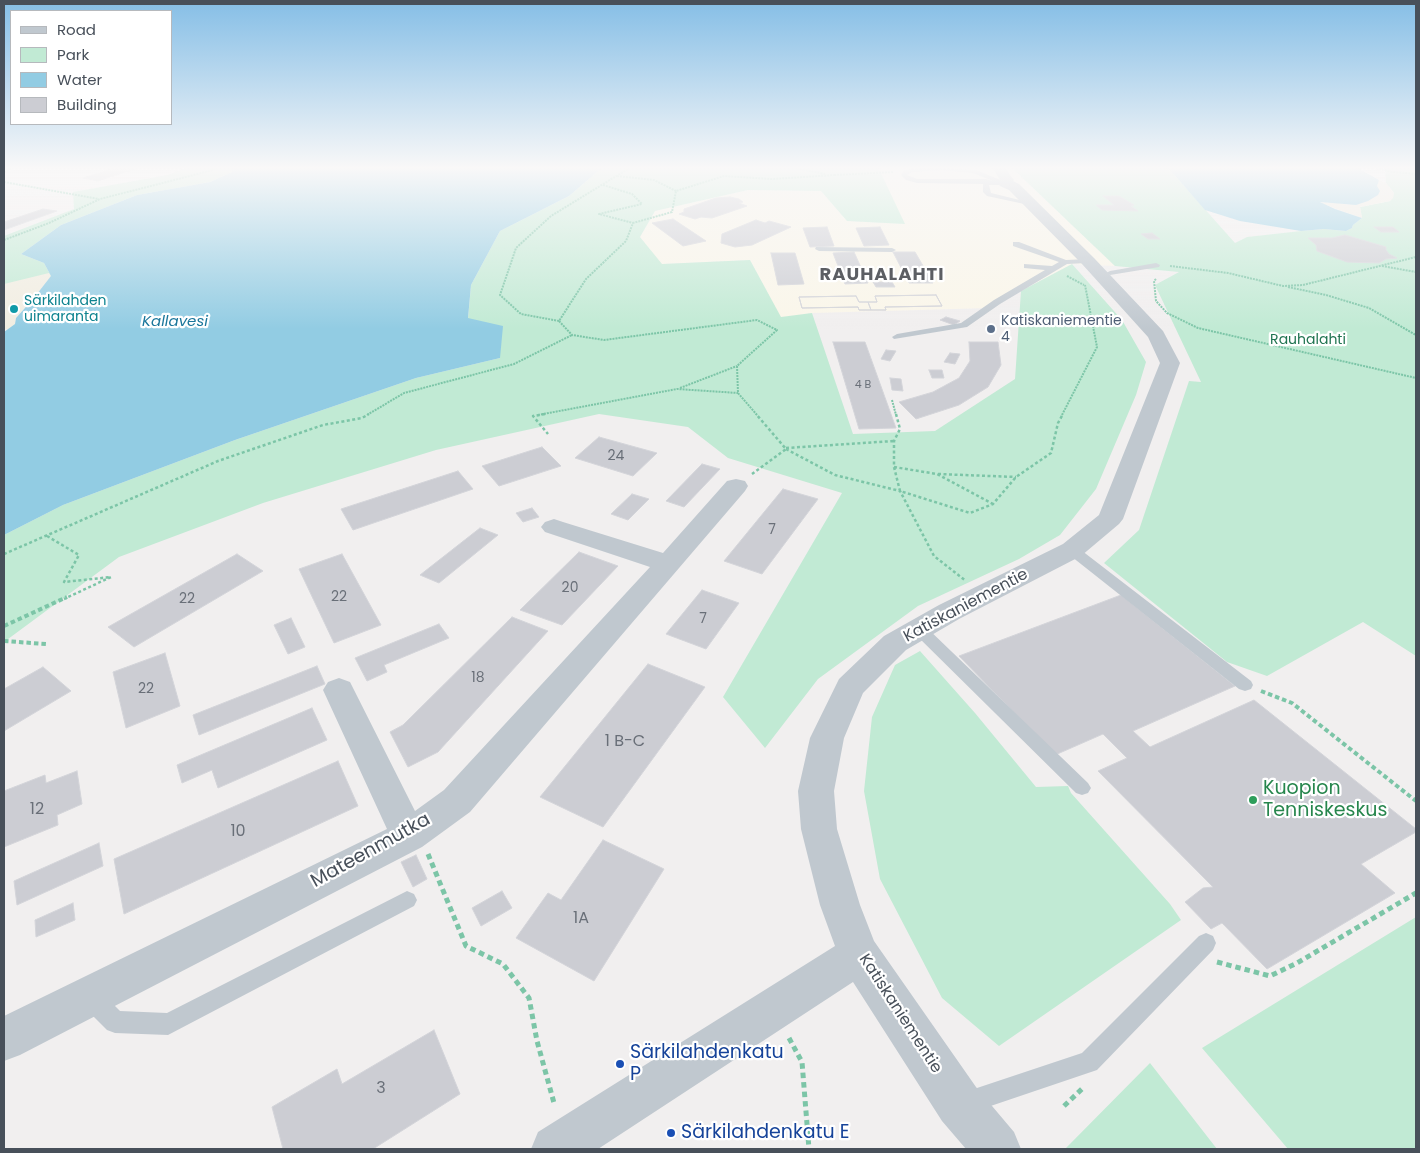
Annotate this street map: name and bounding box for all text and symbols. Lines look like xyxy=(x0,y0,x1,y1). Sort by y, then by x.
legend xyxy=(10,10,172,125)
text: Road xyxy=(57,19,96,40)
text: Park xyxy=(57,44,89,65)
text: Water xyxy=(57,69,102,90)
text: Building xyxy=(57,94,117,115)
district label: RAUHALAHTI xyxy=(818,264,946,286)
place label: Särkilahden uimaranta xyxy=(24,293,107,326)
marker: Särkilahden uimaranta xyxy=(8,303,20,315)
water label: Kallavesi xyxy=(142,313,208,331)
place label: Katiskaniementie 4 xyxy=(1001,313,1122,346)
marker: Katiskaniementie 4 xyxy=(985,323,997,335)
park label: Rauhalahti xyxy=(1270,332,1346,348)
house number: 4 B xyxy=(855,378,871,392)
house number: 24 xyxy=(608,448,624,464)
house number: 7 xyxy=(768,522,776,538)
street label: Katiskaniementie xyxy=(901,565,1031,647)
house number: 20 xyxy=(562,580,578,596)
house number: 22 xyxy=(331,589,347,605)
house number: 22 xyxy=(179,591,195,607)
house number: 7 xyxy=(699,611,707,627)
house number: 18 xyxy=(471,670,485,686)
house number: 22 xyxy=(138,681,154,697)
house number: 1 B-C xyxy=(605,732,645,752)
place label: Kuopion Tenniskeskus xyxy=(1263,778,1387,822)
marker: Kuopion Tenniskeskus xyxy=(1247,794,1259,806)
house number: 12 xyxy=(30,800,44,820)
street label: Mateenmutka xyxy=(307,809,435,893)
house number: 10 xyxy=(230,822,246,842)
house number: 1A xyxy=(573,909,589,929)
street label: Katiskaniementie xyxy=(854,951,946,1077)
place label: Särkilahdenkatu P xyxy=(630,1042,784,1086)
marker: Särkilahdenkatu P xyxy=(614,1058,626,1070)
house number: 3 xyxy=(376,1079,386,1099)
place label: Särkilahdenkatu E xyxy=(681,1122,850,1144)
marker: Särkilahdenkatu E xyxy=(665,1127,677,1139)

